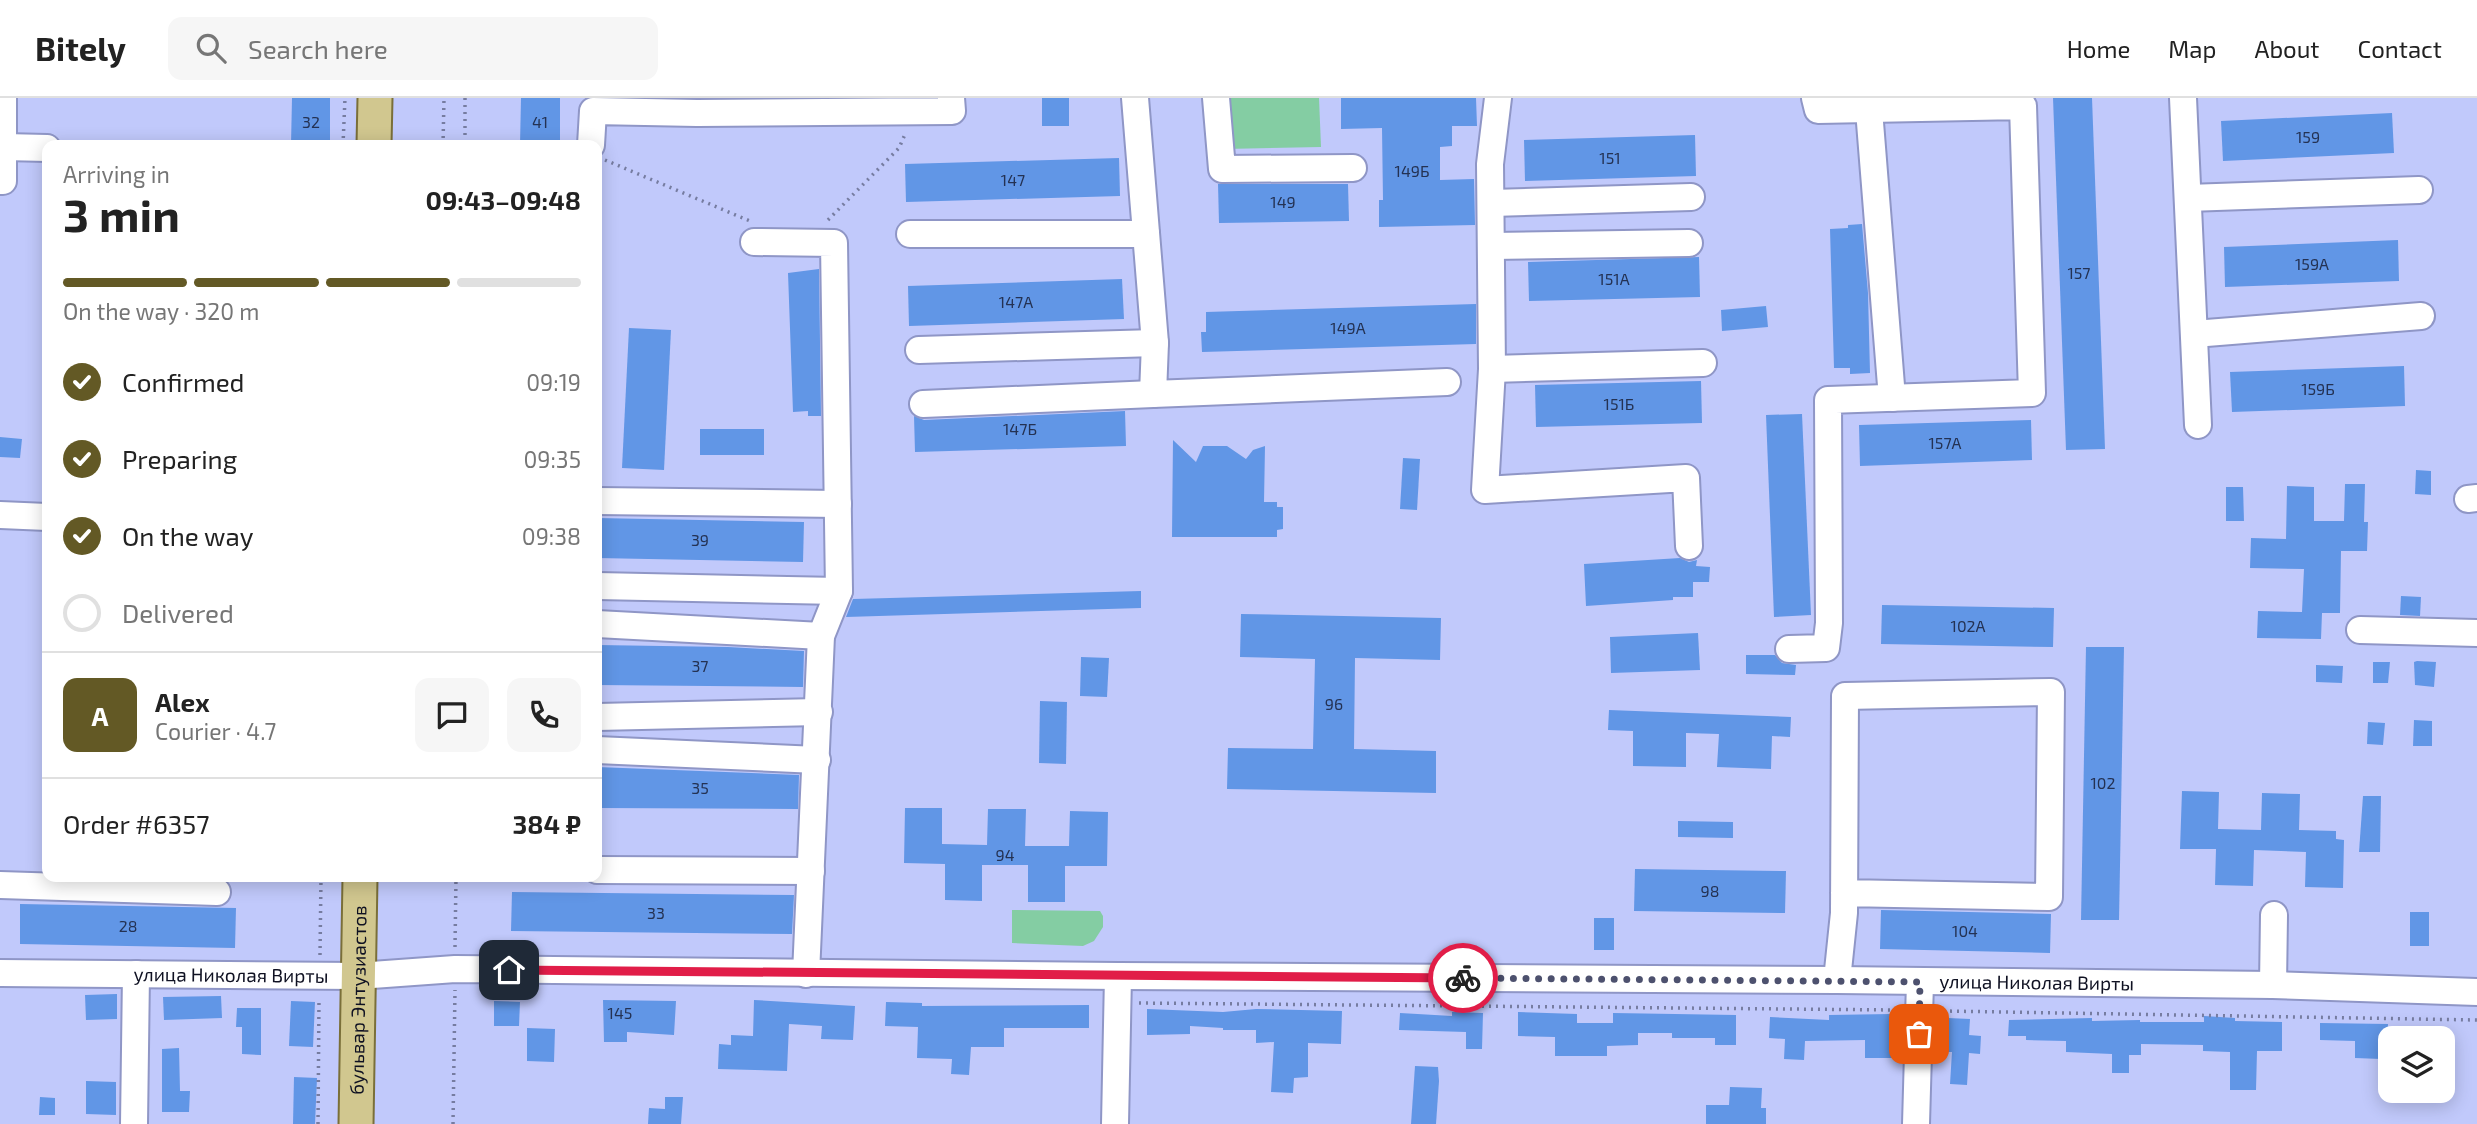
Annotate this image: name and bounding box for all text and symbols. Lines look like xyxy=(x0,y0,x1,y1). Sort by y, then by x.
search box xyxy=(168,17,658,80)
text: Bitely xyxy=(35,28,126,68)
icon: search xyxy=(192,29,230,67)
text: Search here xyxy=(248,33,388,64)
text: Home xyxy=(2067,34,2130,63)
text: Map xyxy=(2168,34,2216,63)
text: About xyxy=(2254,34,2320,63)
text: Contact xyxy=(2358,34,2442,63)
house number: 32 xyxy=(302,112,320,131)
house number: 41 xyxy=(532,112,548,131)
house number: 159 xyxy=(2296,127,2320,146)
house number: 151 xyxy=(1599,148,1621,167)
text: Arriving in xyxy=(63,160,170,188)
house number: 149Б xyxy=(1395,161,1429,180)
house number: 147 xyxy=(1001,170,1025,189)
text: 09:43–09:48 xyxy=(426,184,581,215)
text: 3 min xyxy=(63,186,180,241)
house number: 149 xyxy=(1270,192,1296,211)
house number: 159А xyxy=(2295,254,2329,273)
house number: 157 xyxy=(2067,263,2091,282)
house number: 151А xyxy=(1598,269,1630,288)
house number: 147А xyxy=(999,292,1033,311)
text: On the way · 320 m xyxy=(63,297,259,325)
house number: 149А xyxy=(1330,318,1366,337)
icon: check xyxy=(63,363,101,401)
text: Confirmed xyxy=(122,366,245,397)
text: 09:19 xyxy=(526,368,581,396)
house number: 159Б xyxy=(2301,379,2335,398)
house number: 151Б xyxy=(1604,394,1634,413)
house number: 147Б xyxy=(1003,419,1037,438)
house number: 157А xyxy=(1928,433,1962,452)
icon: check xyxy=(63,440,101,478)
text: Preparing xyxy=(122,443,237,474)
text: 09:35 xyxy=(523,445,581,473)
icon: check xyxy=(63,517,101,555)
text: On the way xyxy=(122,520,253,551)
text: 09:38 xyxy=(522,522,581,550)
house number: 39 xyxy=(691,530,709,549)
text: Delivered xyxy=(122,597,234,628)
house number: 102А xyxy=(1951,616,1986,635)
house number: 37 xyxy=(691,656,709,675)
button: chat xyxy=(415,678,489,752)
button: phone xyxy=(507,678,581,752)
text: Alex xyxy=(155,686,210,717)
house number: 96 xyxy=(1325,694,1343,713)
text: A xyxy=(92,700,108,731)
text: Courier · 4.7 xyxy=(155,717,276,745)
house number: 102 xyxy=(2090,773,2116,792)
house number: 35 xyxy=(691,778,709,797)
text: Order #6357 xyxy=(63,808,209,839)
text: 384 ₽ xyxy=(513,808,581,839)
house number: 94 xyxy=(996,845,1015,864)
house number: 98 xyxy=(1701,881,1719,900)
house number: 33 xyxy=(647,903,665,922)
street label: бульвар Энтузиастов xyxy=(344,905,371,1095)
house number: 28 xyxy=(119,916,137,935)
house number: 104 xyxy=(1952,921,1978,940)
pin xyxy=(479,940,539,1000)
courier xyxy=(1428,943,1498,1013)
icon: home xyxy=(490,951,528,989)
icon: bike xyxy=(1444,959,1482,997)
street label: улица Николая Вирты xyxy=(133,962,329,987)
street label: улица Николая Вирты xyxy=(1939,969,2134,994)
house number: 145 xyxy=(608,1003,632,1022)
pin xyxy=(1889,1004,1949,1064)
icon: bag xyxy=(1900,1015,1938,1053)
map controls xyxy=(2378,1026,2455,1103)
button: layers xyxy=(2378,1026,2455,1103)

